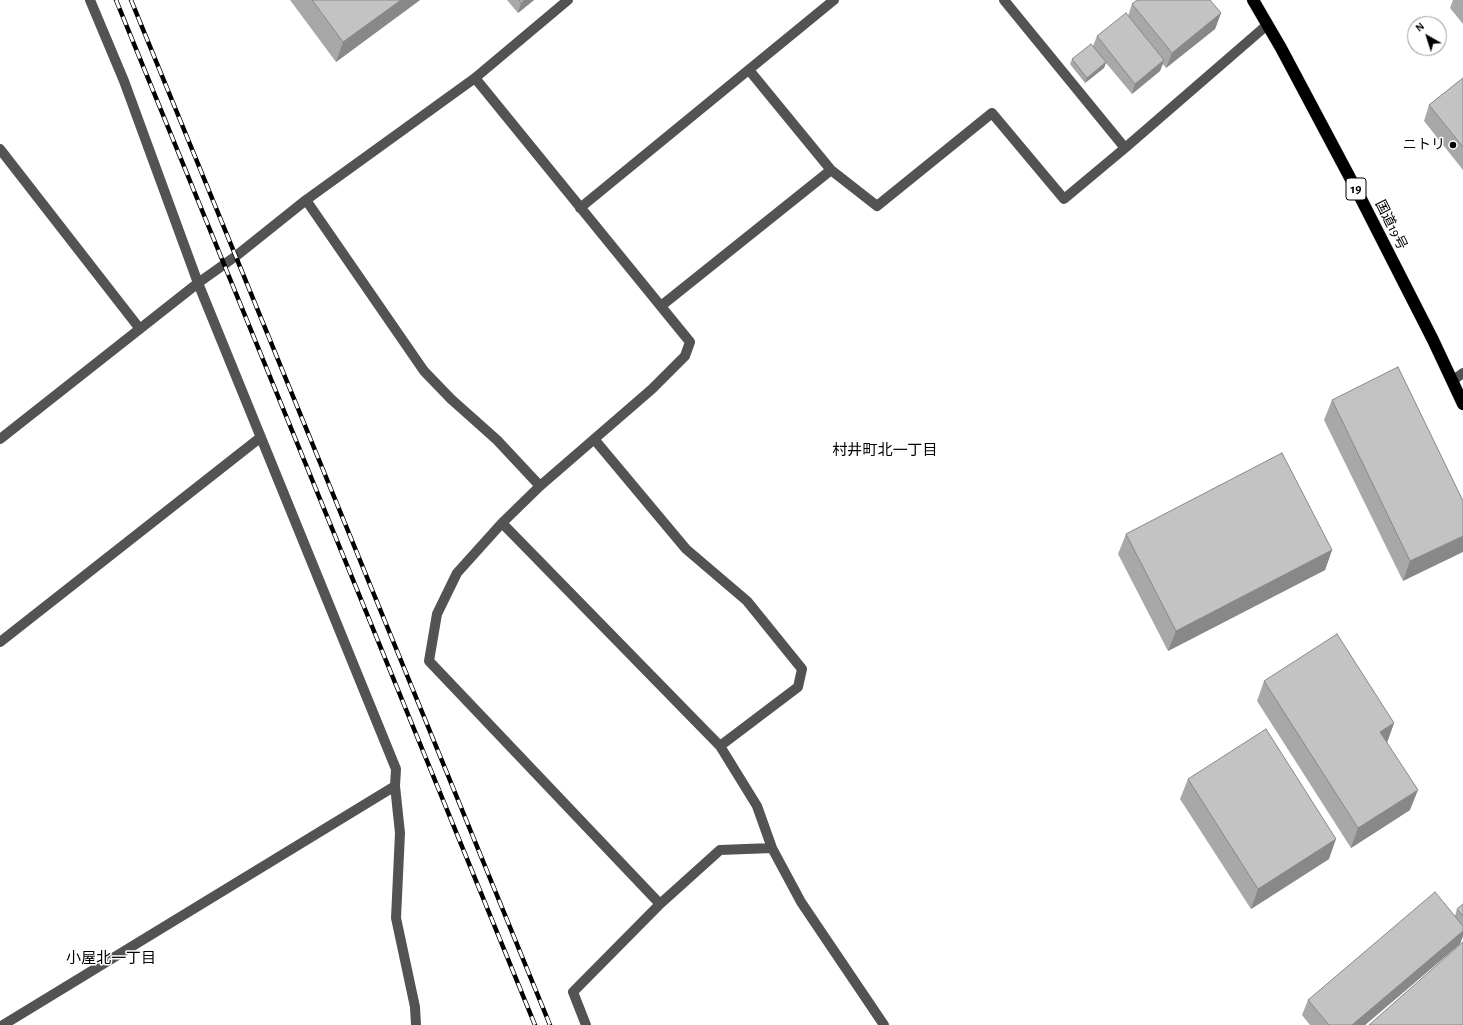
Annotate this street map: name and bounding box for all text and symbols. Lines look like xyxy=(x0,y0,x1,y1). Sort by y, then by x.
north arrow xyxy=(1407,16,1447,56)
text: N xyxy=(1413,20,1426,34)
place label: ニトリ xyxy=(1403,137,1445,153)
marker: ニトリ xyxy=(1448,140,1458,150)
road number: 19 xyxy=(1346,178,1366,200)
street label: 国道19号 xyxy=(1371,197,1411,253)
district label: 村井町北一丁目 xyxy=(833,441,937,459)
district label: 小屋北一丁目 xyxy=(66,949,156,967)

